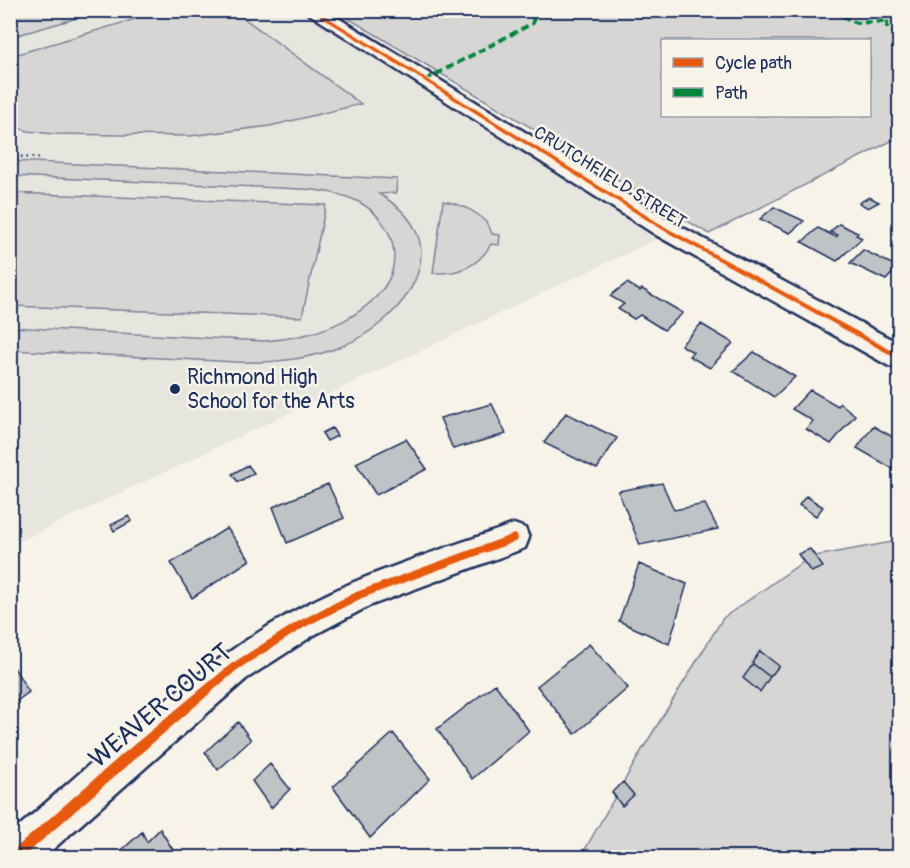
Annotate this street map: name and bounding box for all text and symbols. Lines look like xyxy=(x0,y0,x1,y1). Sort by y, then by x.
legend xyxy=(661,39,871,117)
text: Cycle path xyxy=(715,52,792,75)
text: Path xyxy=(715,82,748,105)
street label: CRUTCHFIELD STREET xyxy=(529,121,691,234)
place label: Richmond High School for the Arts xyxy=(187,364,355,415)
marker: Richmond High School for the Arts xyxy=(168,382,182,396)
street label: WEAVER COURT xyxy=(82,637,239,775)

